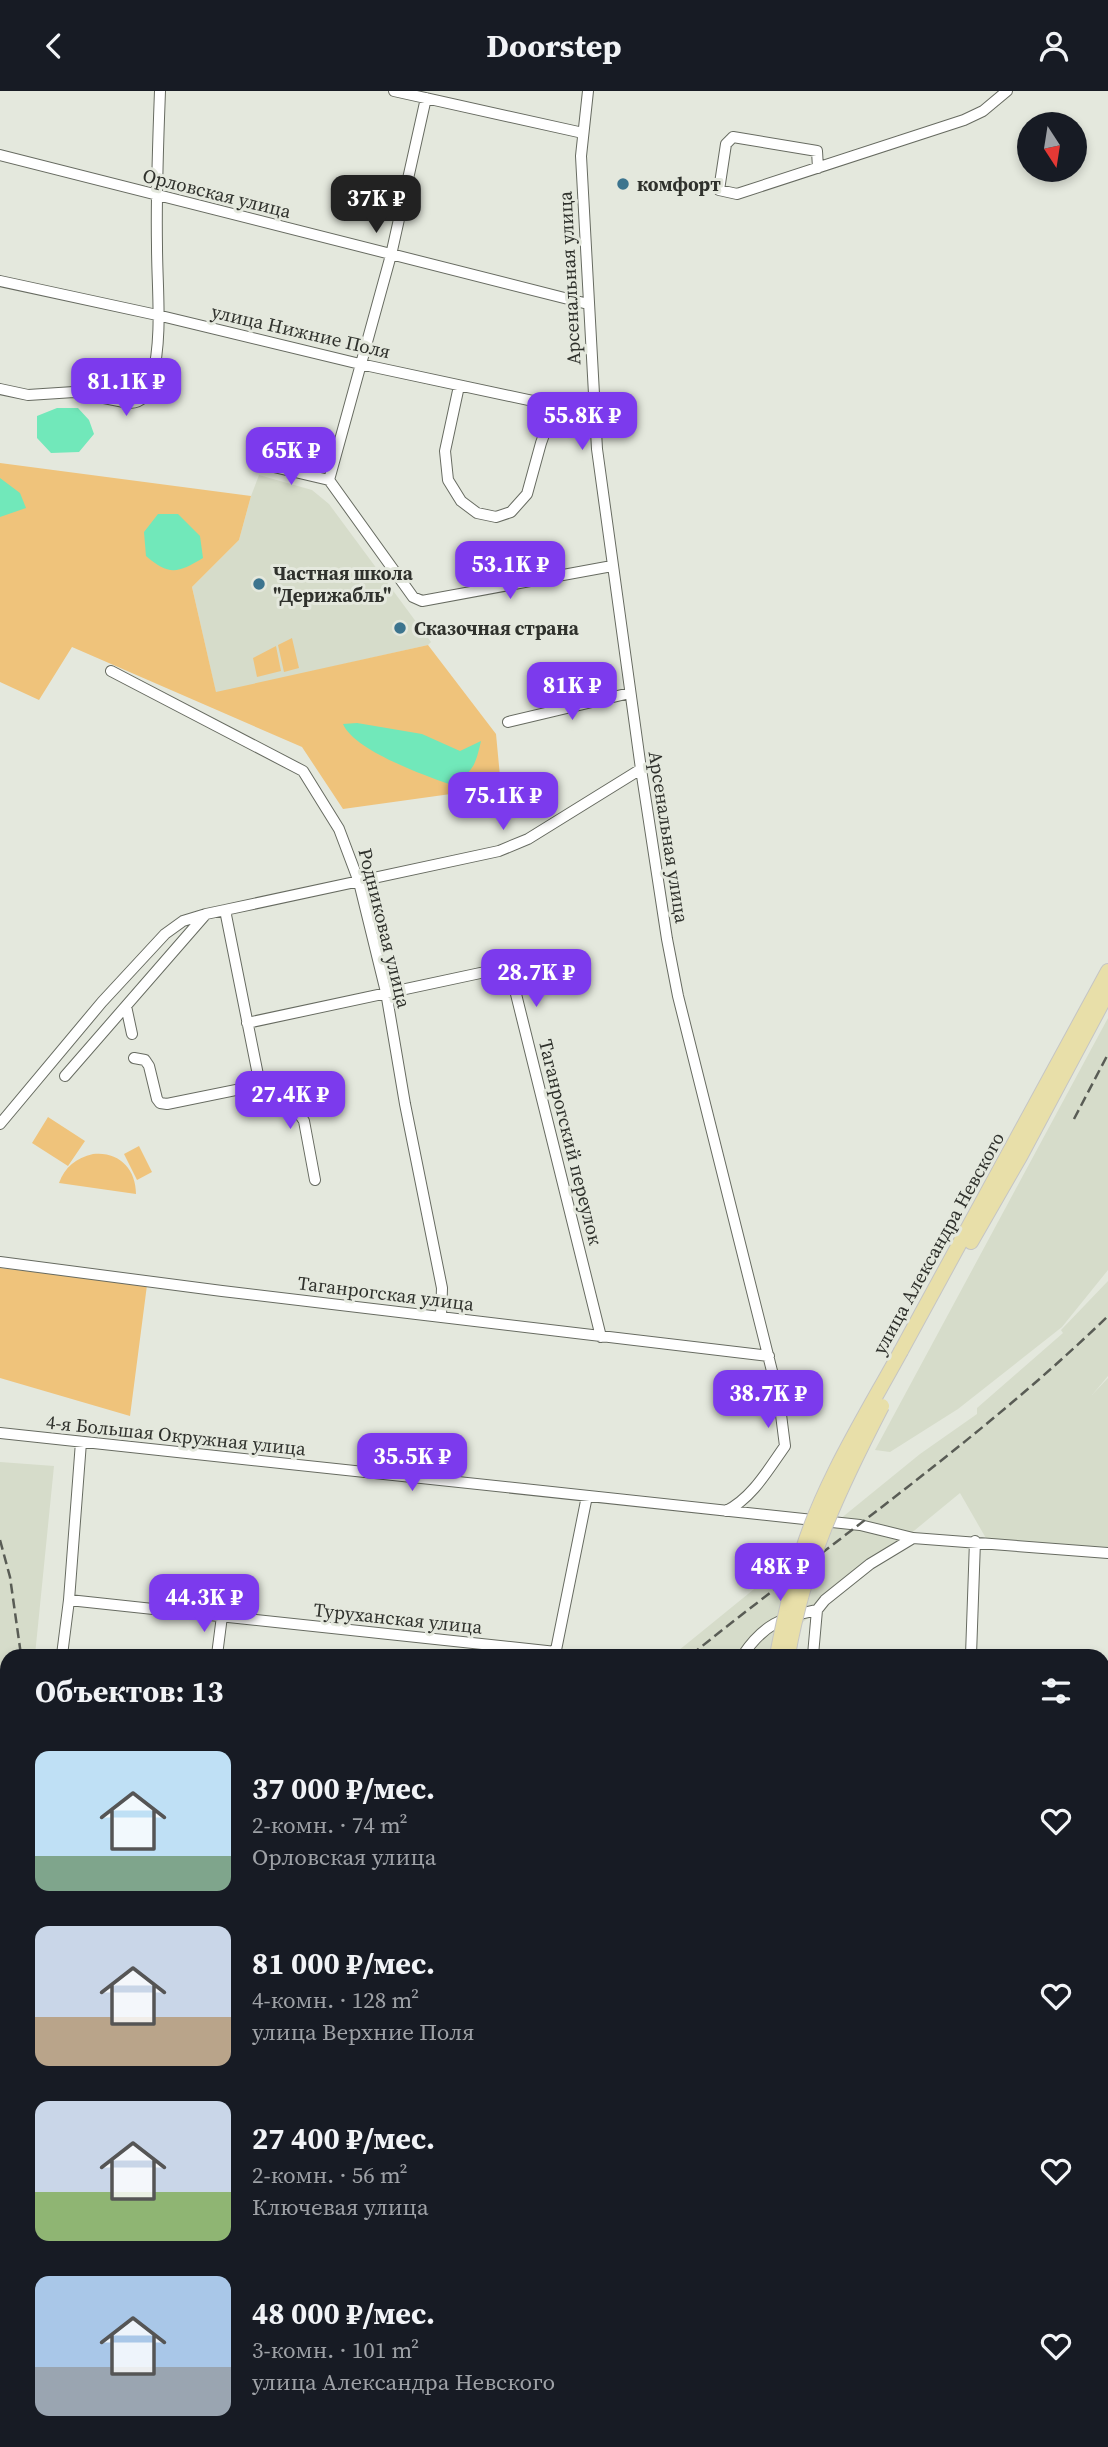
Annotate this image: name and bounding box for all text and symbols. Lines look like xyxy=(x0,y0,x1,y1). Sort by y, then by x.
text: Doorstep xyxy=(486,24,622,68)
icon: back xyxy=(35,27,73,65)
icon: person xyxy=(1035,27,1073,65)
north arrow xyxy=(1017,112,1087,182)
map controls xyxy=(1017,112,1087,182)
street label: Орловская улица xyxy=(140,162,294,224)
place label: комфорт xyxy=(637,171,721,197)
pin: 37K ₽ xyxy=(327,176,425,235)
marker: комфорт xyxy=(615,176,631,192)
text: 37K ₽ xyxy=(347,182,405,214)
street label: Арсенальная улица xyxy=(551,190,587,366)
street label: улица Нижние Поля xyxy=(209,298,393,364)
pin: 81.1K ₽ xyxy=(61,359,191,418)
text: 81.1K ₽ xyxy=(87,365,165,397)
pin: 55.8K ₽ xyxy=(517,393,647,452)
text: 55.8K ₽ xyxy=(543,399,621,431)
pin: 65K ₽ xyxy=(242,427,340,487)
text: 65K ₽ xyxy=(262,434,320,466)
pin: 53.1K ₽ xyxy=(445,541,575,601)
text: 53.1K ₽ xyxy=(471,548,549,580)
place label: Частная школа "Дерижабль" xyxy=(273,560,414,608)
marker: Частная школа "Дерижабль" xyxy=(251,576,267,592)
place label: Сказочная страна xyxy=(414,615,580,641)
marker: Сказочная страна xyxy=(392,620,408,636)
pin: 81K ₽ xyxy=(523,663,621,722)
text: 81K ₽ xyxy=(543,669,601,701)
street label: Арсенальная улица xyxy=(643,749,696,925)
pin: 75.1K ₽ xyxy=(438,773,568,832)
text: 75.1K ₽ xyxy=(464,779,542,811)
street label: Родниковая улица xyxy=(353,845,418,1011)
pin: 28.7K ₽ xyxy=(471,949,601,1009)
text: 28.7K ₽ xyxy=(497,956,575,988)
street label: Таганрогский переулок xyxy=(533,1036,609,1248)
pin: 27.4K ₽ xyxy=(225,1072,355,1131)
text: 27.4K ₽ xyxy=(251,1078,329,1110)
street label: улица Александра Невского xyxy=(866,1127,1010,1359)
street label: Таганрогская улица xyxy=(296,1269,476,1317)
pin: 38.7K ₽ xyxy=(703,1371,833,1430)
text: 38.7K ₽ xyxy=(729,1377,807,1409)
street label: 4-я Большая Окружная улица xyxy=(45,1408,308,1462)
pin: 35.5K ₽ xyxy=(347,1433,477,1493)
text: 35.5K ₽ xyxy=(373,1440,451,1472)
pin: 48K ₽ xyxy=(731,1543,829,1603)
text: 48K ₽ xyxy=(751,1550,809,1582)
pin: 44.3K ₽ xyxy=(139,1575,269,1634)
text: 44.3K ₽ xyxy=(165,1581,243,1613)
street label: Туруханская улица xyxy=(312,1596,484,1640)
text: Объектов: 13 xyxy=(35,1671,223,1712)
icon: filters xyxy=(1037,1672,1075,1710)
text: 37 000 ₽/мес. xyxy=(252,1768,435,1809)
icon: home xyxy=(91,1779,175,1863)
icon: heart xyxy=(1037,1802,1075,1840)
text: 2-комн. · 74 m² xyxy=(252,1809,408,1841)
text: Орловская улица xyxy=(252,1841,436,1873)
text: 81 000 ₽/мес. xyxy=(252,1943,435,1984)
icon: home xyxy=(91,1954,175,2038)
icon: heart xyxy=(1037,1977,1075,2015)
text: 4-комн. · 128 m² xyxy=(252,1984,419,2016)
text: улица Верхние Поля xyxy=(252,2016,474,2048)
text: 27 400 ₽/мес. xyxy=(252,2118,435,2159)
icon: home xyxy=(91,2129,175,2213)
icon: heart xyxy=(1037,2152,1075,2190)
text: 2-комн. · 56 m² xyxy=(252,2159,408,2191)
text: Ключевая улица xyxy=(252,2191,429,2223)
text: 48 000 ₽/мес. xyxy=(252,2293,435,2334)
icon: home xyxy=(91,2304,175,2388)
icon: heart xyxy=(1037,2327,1075,2365)
text: 3-комн. · 101 m² xyxy=(252,2334,419,2366)
text: улица Александра Невского xyxy=(252,2366,555,2398)

